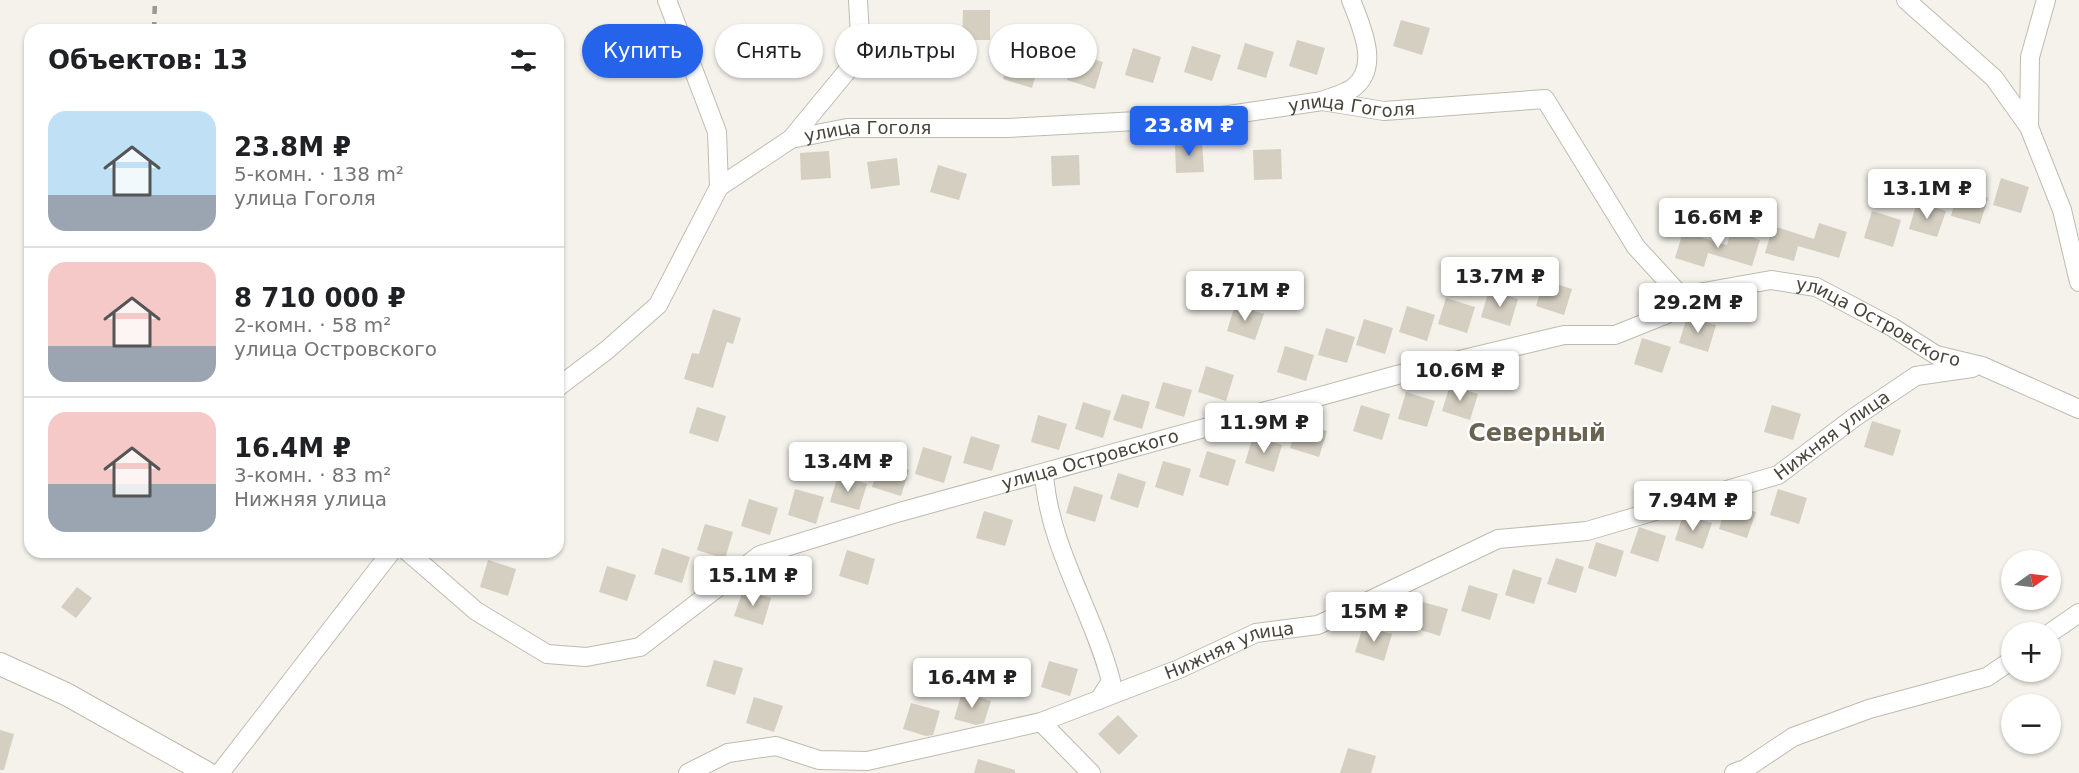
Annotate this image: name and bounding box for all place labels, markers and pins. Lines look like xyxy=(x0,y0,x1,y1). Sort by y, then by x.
pin: 23.8M ₽ xyxy=(1134,106,1244,157)
pin: 13.1M ₽ xyxy=(1872,169,1982,220)
pin: 16.6M ₽ xyxy=(1663,198,1773,249)
pin: 13.7M ₽ xyxy=(1445,257,1555,308)
pin: 8.71M ₽ xyxy=(1190,271,1300,322)
pin: 29.2M ₽ xyxy=(1643,283,1753,334)
pin: 10.6M ₽ xyxy=(1405,351,1515,402)
pin: 11.9M ₽ xyxy=(1209,403,1319,454)
pin: 13.4M ₽ xyxy=(793,442,903,493)
pin: 7.94M ₽ xyxy=(1638,481,1748,532)
pin: 15.1M ₽ xyxy=(698,556,808,607)
pin: 15M ₽ xyxy=(1332,592,1416,643)
pin: 16.4M ₽ xyxy=(917,658,1027,709)

